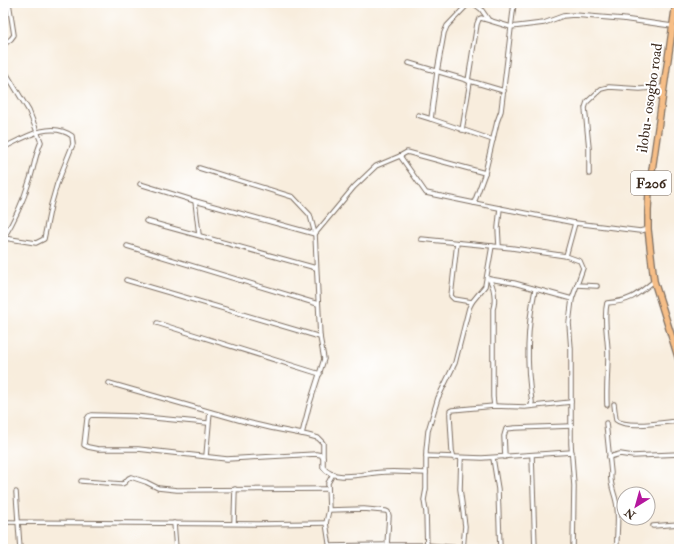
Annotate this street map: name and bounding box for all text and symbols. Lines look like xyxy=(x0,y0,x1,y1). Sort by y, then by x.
street label: ilobu- osogbo road xyxy=(633,41,667,154)
road number: F206 xyxy=(631,171,671,195)
north arrow xyxy=(616,486,656,526)
text: N xyxy=(622,505,639,522)

